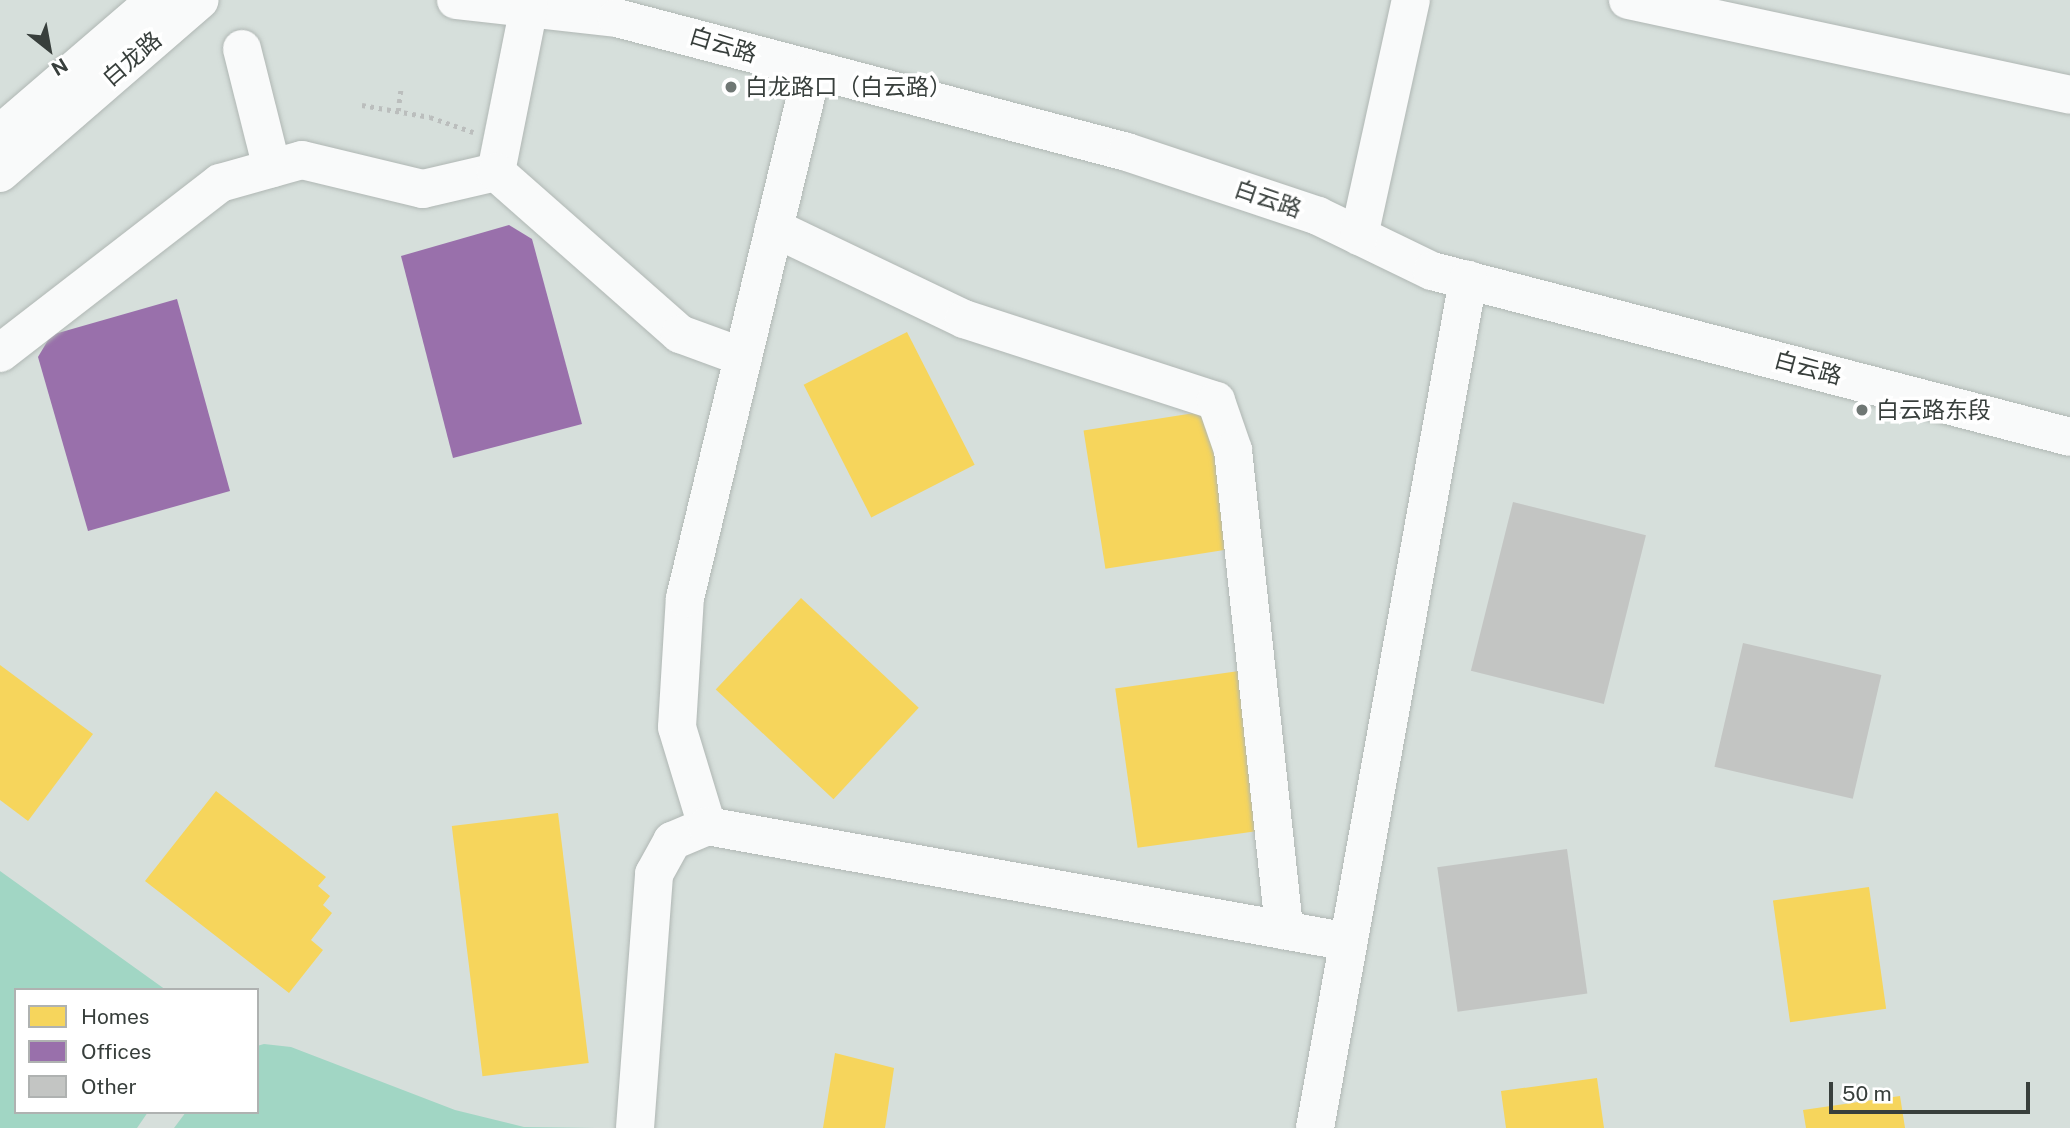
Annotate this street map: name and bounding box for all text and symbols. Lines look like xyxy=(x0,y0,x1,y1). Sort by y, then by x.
north arrow xyxy=(14,14,84,84)
street label: 白云路 xyxy=(686,22,760,68)
street label: 白龙路 xyxy=(97,26,167,92)
text: N xyxy=(48,54,72,80)
place label: 白龙路口（白云路） xyxy=(745,73,952,101)
marker: 白龙路口（白云路） xyxy=(723,79,739,95)
street label: 白云路 xyxy=(1231,175,1305,223)
street label: 白云路 xyxy=(1771,346,1845,390)
place label: 白云路东段 xyxy=(1876,396,1991,424)
marker: 白云路东段 xyxy=(1854,402,1870,418)
legend xyxy=(14,988,259,1114)
text: Homes xyxy=(81,1004,149,1029)
text: Offices xyxy=(81,1039,151,1064)
scale bar xyxy=(1832,1068,2033,1112)
text: Other xyxy=(81,1074,137,1099)
text: 50 m xyxy=(1842,1081,1892,1106)

